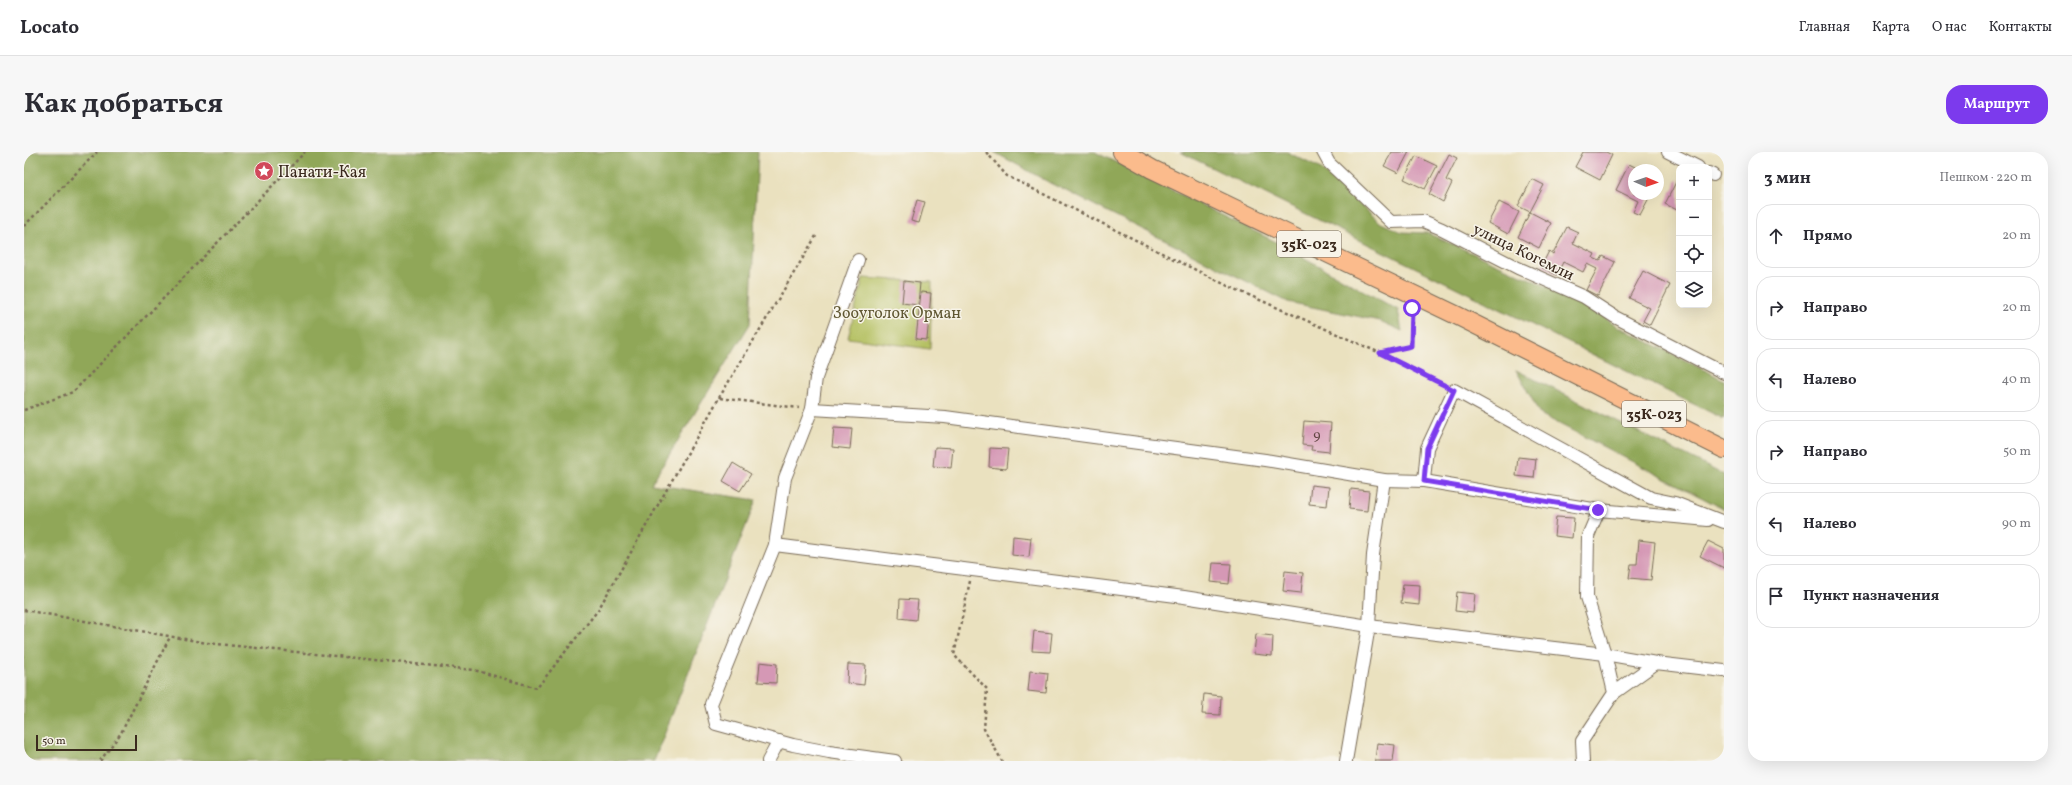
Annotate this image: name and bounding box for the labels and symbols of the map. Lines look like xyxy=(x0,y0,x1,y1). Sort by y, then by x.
place icon: Панати-Кая xyxy=(253,160,275,182)
place label: Панати-Кая xyxy=(278,162,366,184)
north arrow xyxy=(1628,164,1664,200)
street label: улица Когемли xyxy=(1469,219,1578,287)
road number: 35К-023 xyxy=(1277,231,1341,257)
route start xyxy=(1403,299,1421,317)
park label: Зооуголок Орман xyxy=(833,303,961,325)
road number: 35К-023 xyxy=(1622,401,1686,427)
house number: 9 xyxy=(1313,426,1321,445)
route end xyxy=(1589,501,1607,519)
scale bar xyxy=(36,733,137,752)

